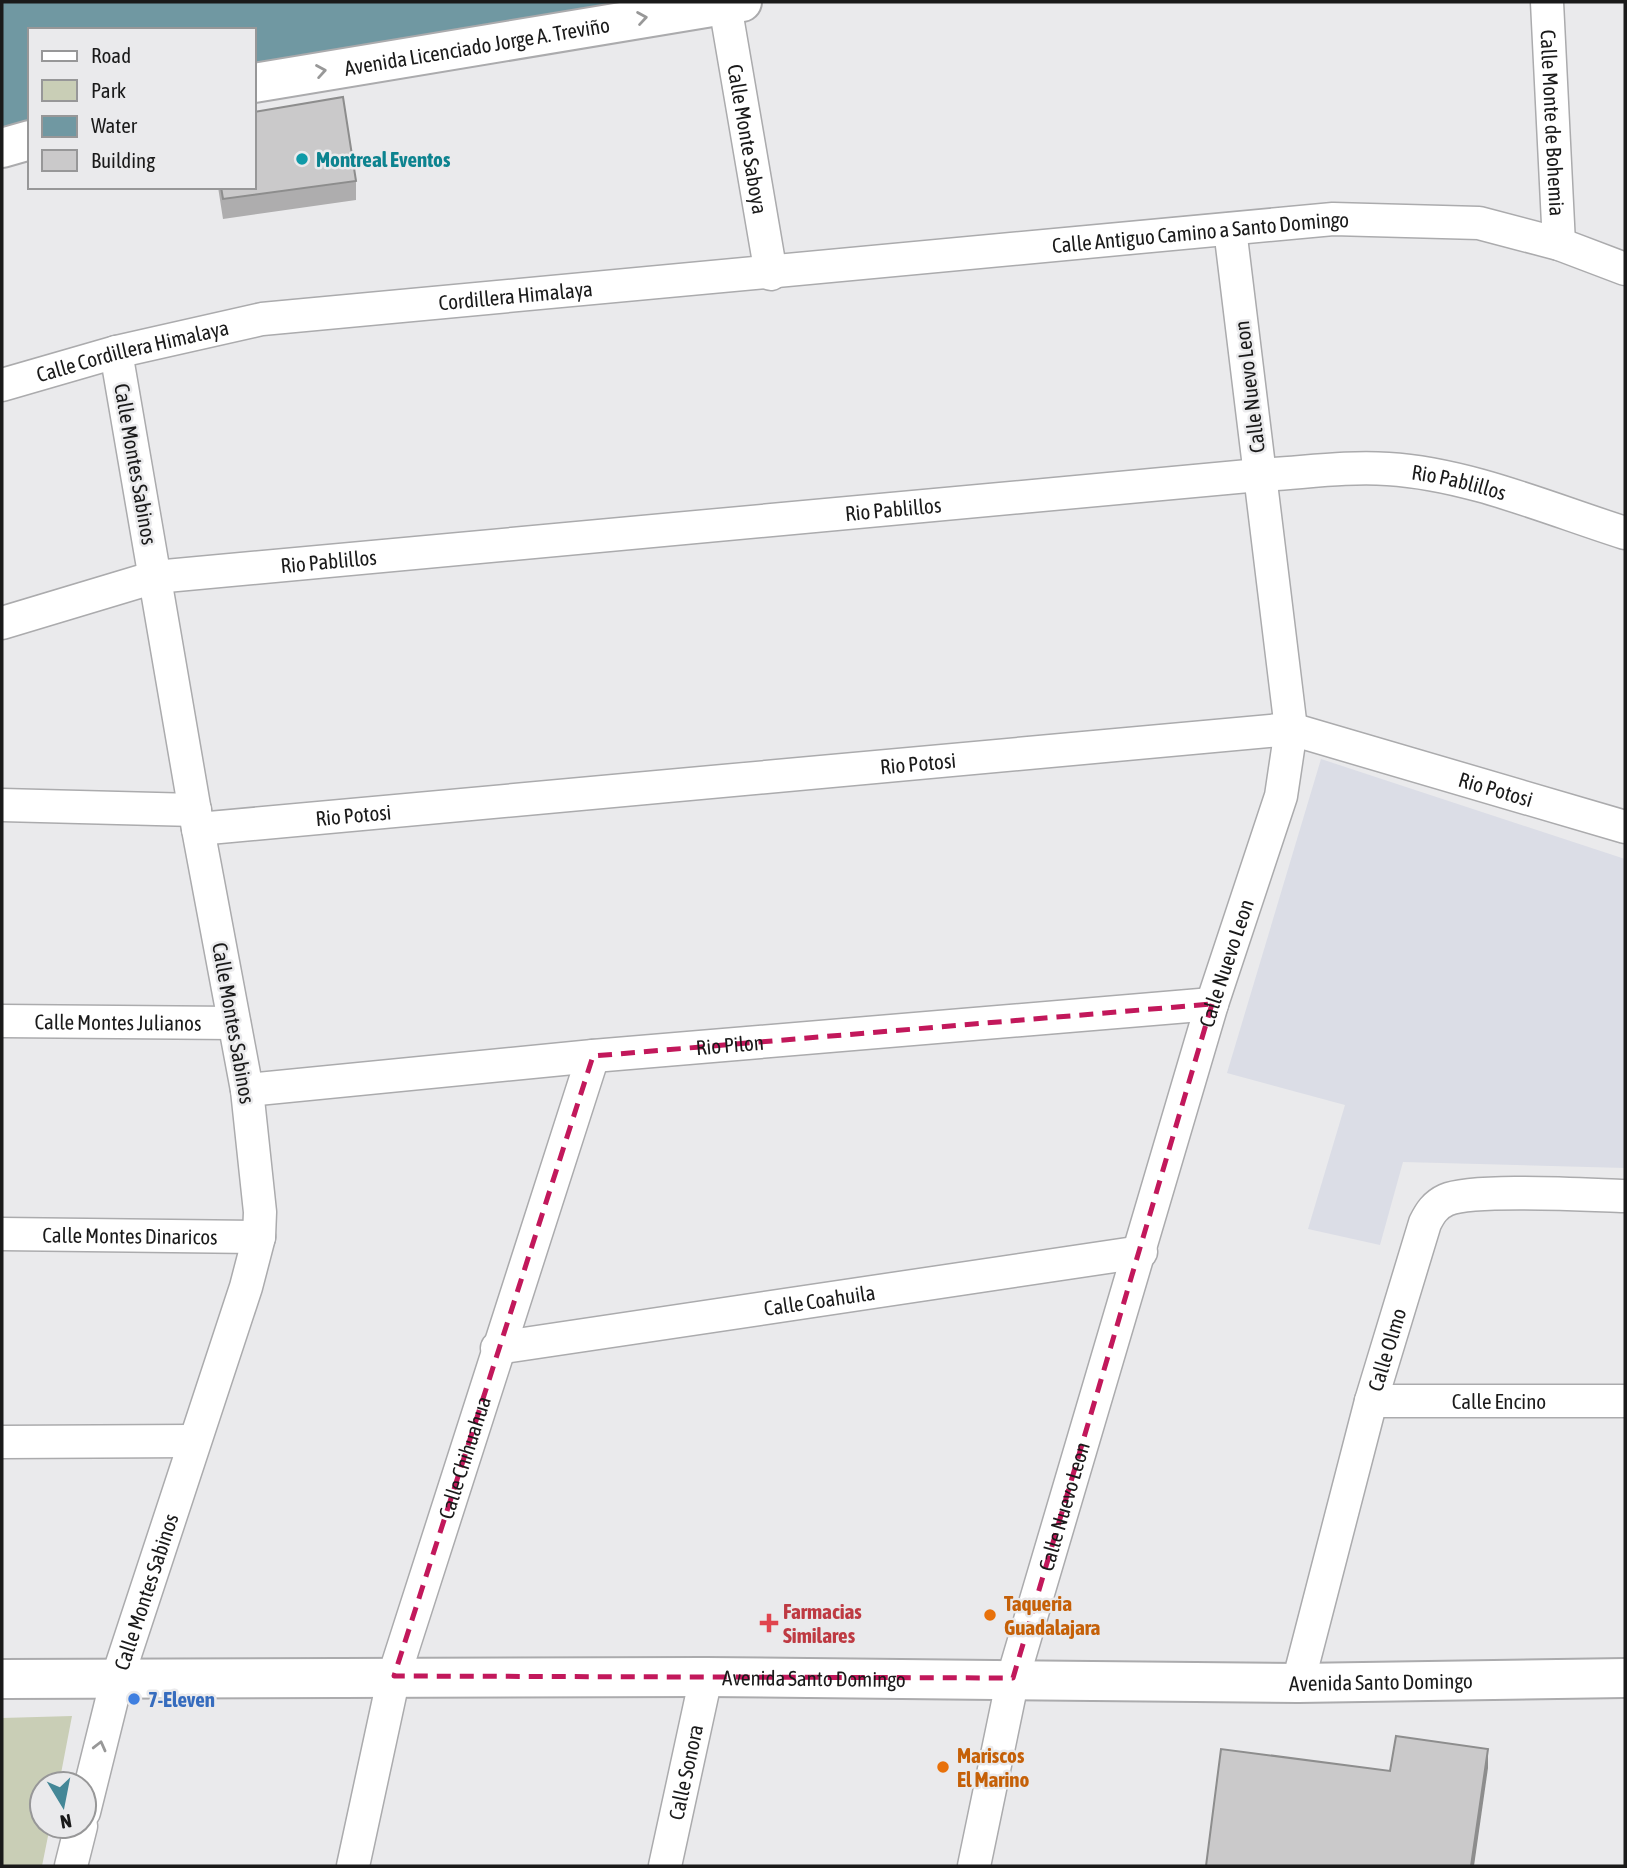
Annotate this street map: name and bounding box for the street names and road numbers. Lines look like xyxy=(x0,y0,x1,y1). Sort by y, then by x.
street label: Avenida Licenciado Jorge A. Treviño xyxy=(342,12,612,80)
street label: Calle Monte de Bohemia xyxy=(1536,29,1570,217)
street label: Calle Monte Saboya xyxy=(723,62,773,216)
street label: Calle Antiguo Camino a Santo Domingo xyxy=(1051,207,1350,257)
street label: Cordillera Himalaya xyxy=(437,276,594,314)
street label: Calle Cordillera Himalaya xyxy=(34,315,231,386)
street label: Calle Nuevo Leon xyxy=(1229,319,1269,455)
street label: Calle Montes Sabinos xyxy=(110,382,162,546)
street label: Rio Pablillos xyxy=(1410,459,1509,505)
street label: Rio Pablillos xyxy=(844,492,942,525)
street label: Rio Pablillos xyxy=(279,545,378,577)
street label: Rio Potosi xyxy=(879,748,957,779)
street label: Rio Potosi xyxy=(1456,767,1536,811)
street label: Rio Potosi xyxy=(314,799,392,830)
street label: Calle Nuevo Leon xyxy=(1194,896,1258,1030)
street label: Calle Montes Sabinos xyxy=(208,941,260,1105)
street label: Calle Montes Julianos xyxy=(34,1009,202,1035)
street label: Rio Pilon xyxy=(695,1030,765,1059)
street label: Calle Montes Dinaricos xyxy=(42,1222,218,1249)
street label: Calle Coahuila xyxy=(762,1280,877,1320)
street label: Calle Olmo xyxy=(1363,1305,1410,1394)
street label: Calle Encino xyxy=(1452,1389,1546,1413)
street label: Calle Chihuahua xyxy=(433,1393,495,1522)
street label: Calle Nuevo Leon xyxy=(1033,1439,1094,1574)
street label: Calle Montes Sabinos xyxy=(109,1510,183,1673)
street label: Avenida Santo Domingo xyxy=(722,1665,906,1691)
street label: Avenida Santo Domingo xyxy=(1289,1668,1473,1695)
street label: Calle Sonora xyxy=(663,1722,707,1822)

